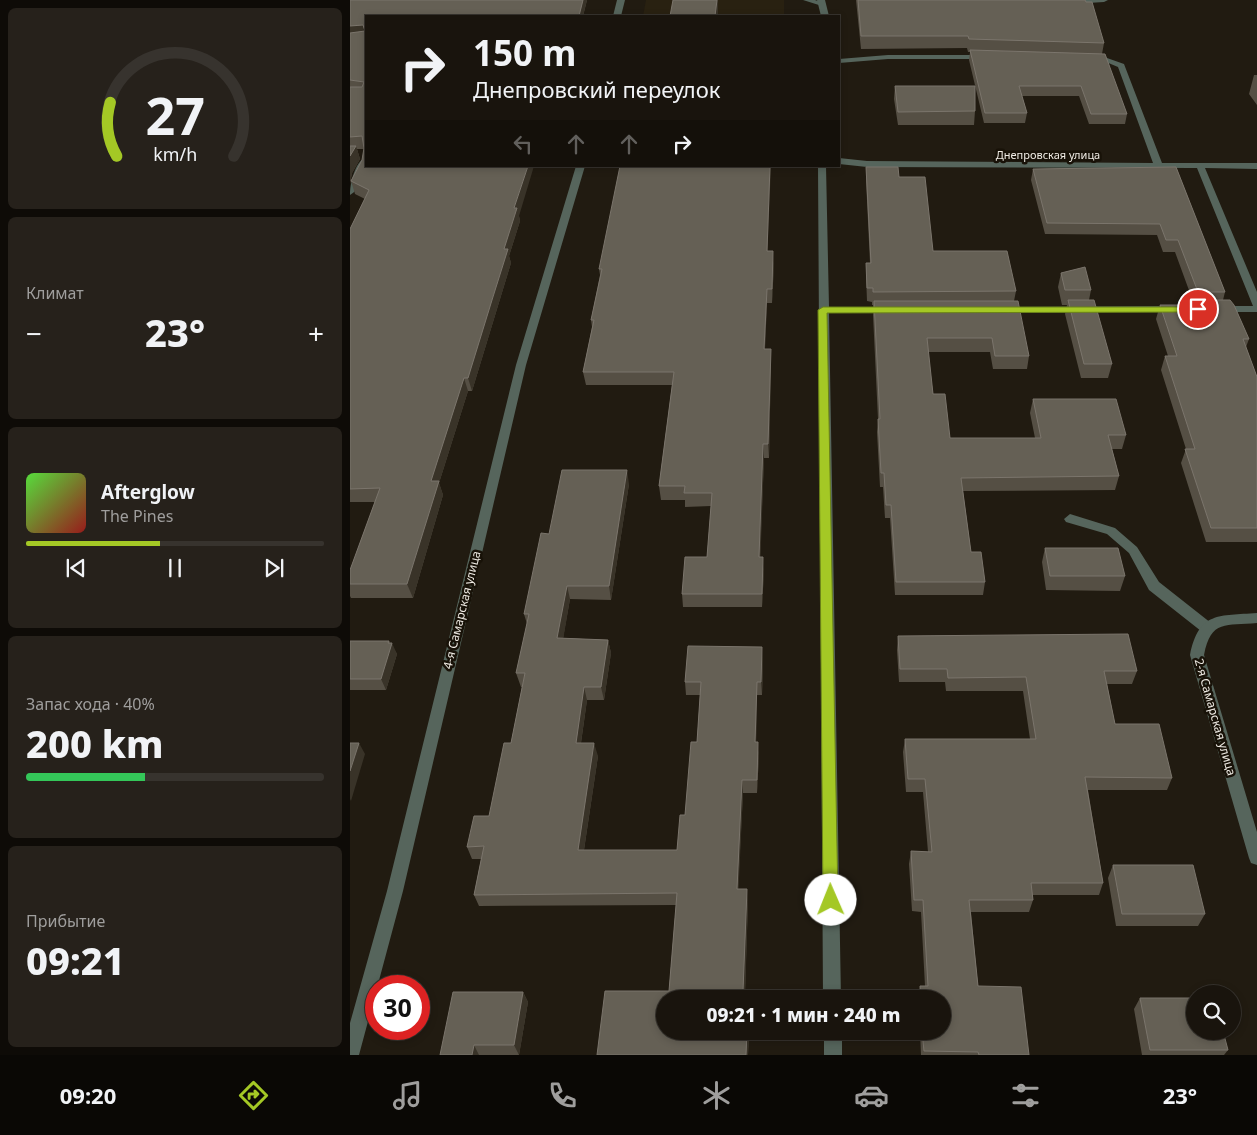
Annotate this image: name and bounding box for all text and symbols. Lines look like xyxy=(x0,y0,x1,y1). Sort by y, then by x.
text: 150 m xyxy=(473,29,576,76)
icon: right xyxy=(390,35,455,100)
text: Днепровский переулок xyxy=(473,74,720,104)
text: 27 xyxy=(145,79,205,150)
icon: left xyxy=(509,130,537,158)
icon: ahead xyxy=(562,130,590,158)
icon: ahead xyxy=(615,130,643,158)
icon: right xyxy=(668,130,696,158)
text: km/h xyxy=(153,142,197,166)
street label: Днепровская улица xyxy=(996,147,1100,162)
text: Климат xyxy=(26,282,84,304)
pin xyxy=(1177,288,1219,330)
icon: arrive xyxy=(1184,295,1212,323)
text: 23° xyxy=(145,306,205,358)
text: − xyxy=(26,314,42,352)
text: + xyxy=(308,314,324,352)
text: Afterglow xyxy=(101,479,195,505)
text: The Pines xyxy=(101,505,173,527)
street label: 4-я Самарская улица xyxy=(439,549,484,671)
icon: previous xyxy=(62,554,90,582)
icon: pause xyxy=(161,554,189,582)
icon: next xyxy=(260,554,288,582)
street label: 2-я Самарская улица xyxy=(1191,656,1240,777)
text: Запас хода · 40% xyxy=(26,693,155,715)
text: 200 km xyxy=(26,717,164,769)
position arrow xyxy=(804,873,856,925)
text: Прибытие xyxy=(26,910,105,932)
text: 09:21 xyxy=(26,934,125,986)
speed limit sign: 30 xyxy=(365,975,430,1040)
map controls xyxy=(1186,985,1241,1040)
button: search xyxy=(1186,985,1241,1040)
text: 09:21 · 1 мин · 240 m xyxy=(707,1002,900,1028)
icon: directions xyxy=(236,1078,271,1113)
icon: music xyxy=(390,1078,425,1113)
icon: phone xyxy=(545,1078,580,1113)
icon: climate xyxy=(699,1078,734,1113)
icon: car xyxy=(854,1078,889,1113)
icon: filters xyxy=(1008,1078,1043,1113)
text: 09:20 xyxy=(60,1080,116,1110)
text: 23° xyxy=(1163,1080,1197,1110)

